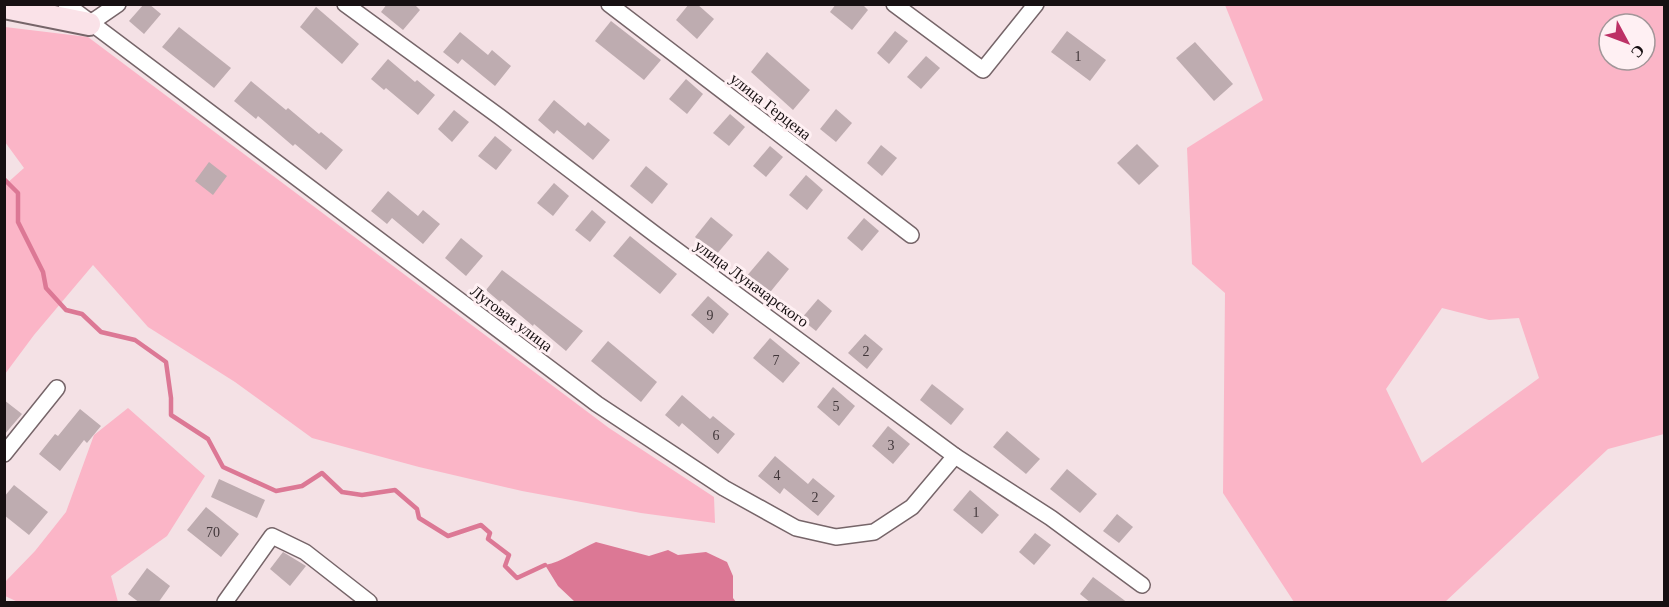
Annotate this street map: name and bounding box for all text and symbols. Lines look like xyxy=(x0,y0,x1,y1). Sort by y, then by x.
north arrow xyxy=(1597,12,1657,72)
text: С xyxy=(1628,42,1648,61)
house number: 1 xyxy=(1075,49,1082,64)
street label: улица Герцена xyxy=(726,70,815,144)
street label: улица Луначарского xyxy=(691,236,812,331)
street label: Луговая улица xyxy=(467,282,556,355)
house number: 9 xyxy=(707,308,714,323)
house number: 2 xyxy=(863,344,870,359)
house number: 7 xyxy=(773,353,780,368)
house number: 5 xyxy=(833,399,840,414)
house number: 6 xyxy=(713,428,720,443)
house number: 3 xyxy=(888,438,895,453)
house number: 4 xyxy=(774,468,781,483)
house number: 2 xyxy=(812,490,819,505)
house number: 1 xyxy=(973,505,980,520)
house number: 70 xyxy=(206,525,220,540)

